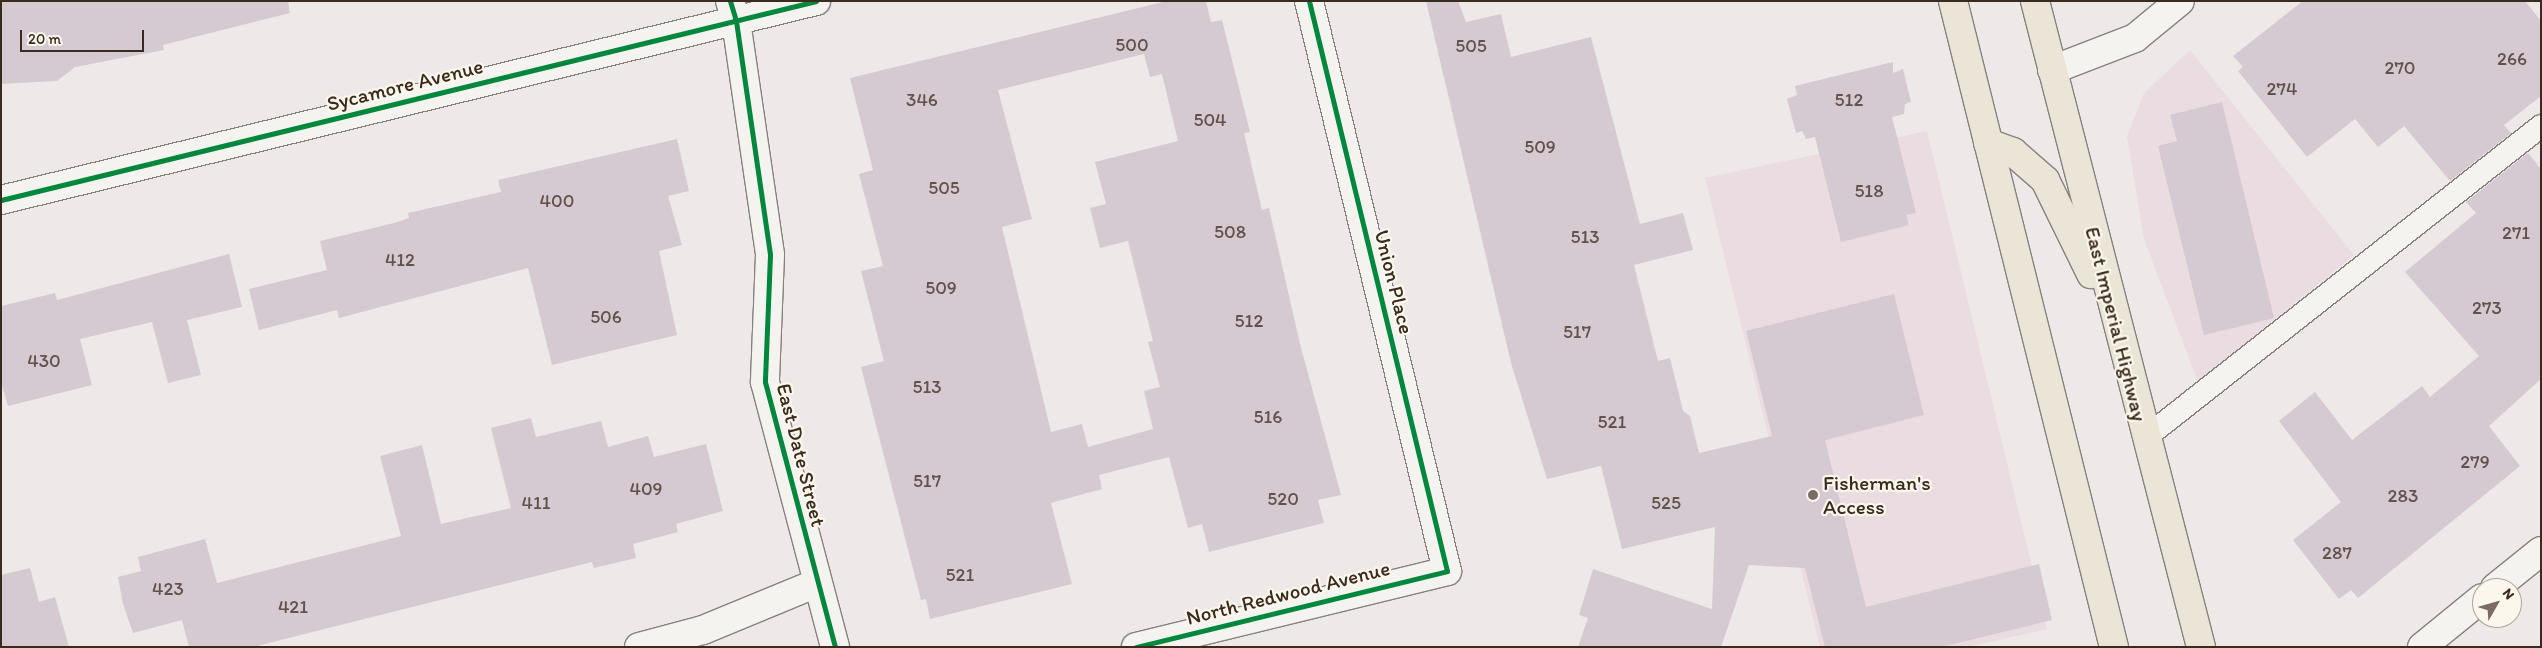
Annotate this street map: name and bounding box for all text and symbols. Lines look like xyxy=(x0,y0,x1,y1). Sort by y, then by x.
scale bar xyxy=(22,20,146,52)
text: 20 m xyxy=(28,30,61,48)
house number: 500 xyxy=(1115,34,1149,56)
house number: 505 xyxy=(1455,35,1487,57)
house number: 266 xyxy=(2497,48,2527,70)
street label: Sycamore Avenue xyxy=(325,54,485,116)
house number: 270 xyxy=(2384,57,2416,79)
house number: 274 xyxy=(2267,78,2297,100)
house number: 346 xyxy=(906,89,938,111)
house number: 512 xyxy=(1835,89,1863,111)
house number: 504 xyxy=(1193,109,1227,131)
house number: 509 xyxy=(1524,136,1556,158)
house number: 505 xyxy=(928,177,960,199)
house number: 518 xyxy=(1854,180,1884,202)
house number: 400 xyxy=(540,190,574,212)
house number: 508 xyxy=(1214,221,1246,243)
house number: 271 xyxy=(2502,222,2530,244)
street label: East Imperial Highway xyxy=(2079,223,2153,425)
house number: 513 xyxy=(1570,226,1600,248)
street label: Union Place xyxy=(1369,227,1419,337)
house number: 412 xyxy=(385,249,415,271)
house number: 509 xyxy=(925,277,957,299)
house number: 273 xyxy=(2472,297,2502,319)
house number: 506 xyxy=(590,306,622,328)
house number: 512 xyxy=(1235,310,1263,332)
house number: 517 xyxy=(1563,321,1591,343)
house number: 430 xyxy=(27,350,61,372)
house number: 513 xyxy=(912,376,942,398)
street label: East Date Street xyxy=(771,380,831,530)
house number: 516 xyxy=(1254,406,1282,428)
house number: 521 xyxy=(1598,411,1626,433)
house number: 279 xyxy=(2460,451,2490,473)
house number: 517 xyxy=(913,470,941,492)
place label: Fisherman's Access xyxy=(1823,470,1931,520)
house number: 409 xyxy=(629,478,663,500)
house number: 283 xyxy=(2388,485,2418,507)
house number: 520 xyxy=(1267,488,1299,510)
marker: Fisherman's Access xyxy=(1807,489,1819,501)
house number: 411 xyxy=(521,492,551,514)
house number: 525 xyxy=(1651,492,1681,514)
house number: 287 xyxy=(2322,542,2352,564)
street label: North Redwood Avenue xyxy=(1184,556,1392,630)
house number: 521 xyxy=(946,564,974,586)
house number: 423 xyxy=(152,578,184,600)
north arrow xyxy=(2472,578,2522,628)
text: N xyxy=(2499,585,2518,603)
house number: 421 xyxy=(278,596,308,618)

